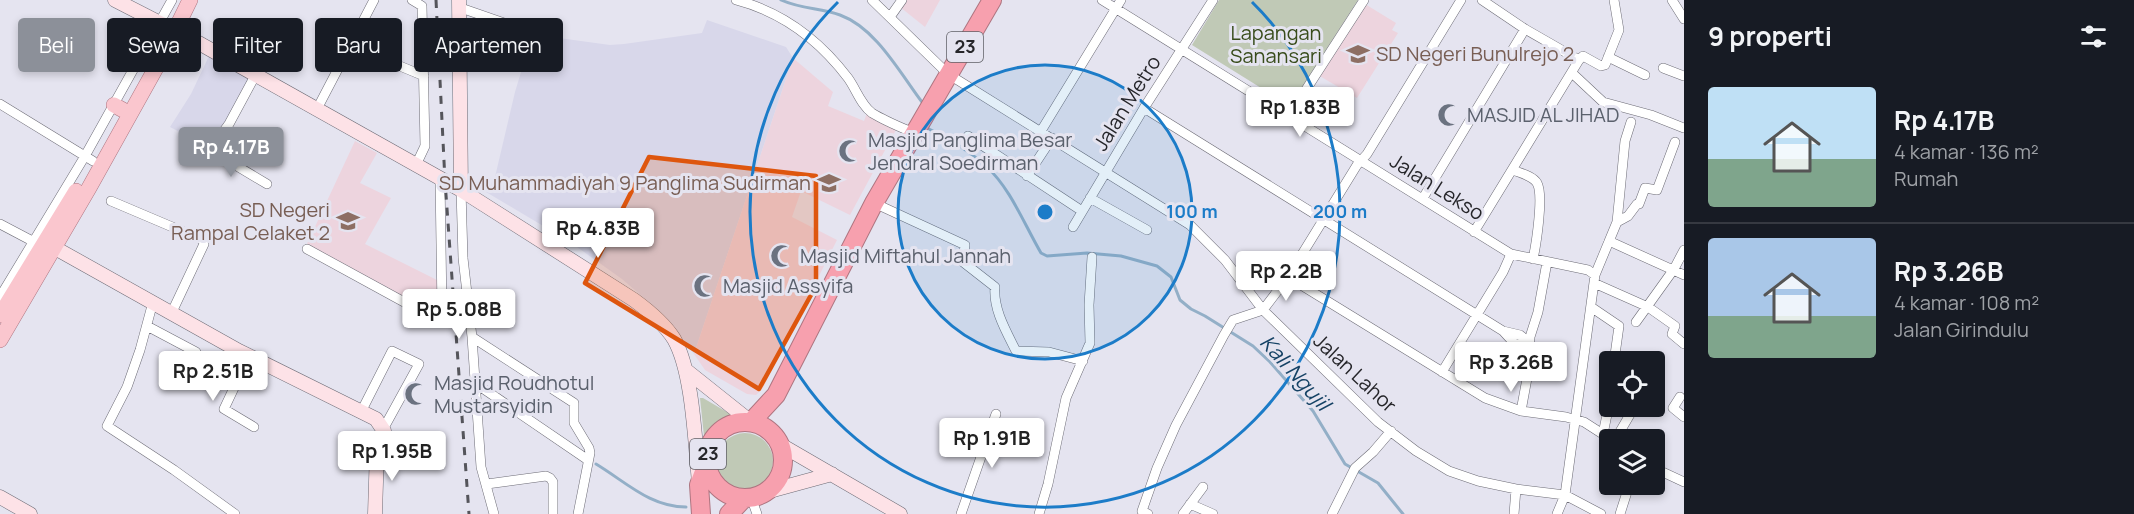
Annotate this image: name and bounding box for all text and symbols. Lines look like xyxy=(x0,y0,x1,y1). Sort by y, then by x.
chip: Beli xyxy=(18,18,95,72)
chip: Sewa xyxy=(107,18,201,72)
chip: Filter xyxy=(213,18,303,72)
chip: Baru xyxy=(315,18,402,72)
chip: Apartemen xyxy=(414,18,563,72)
text: 9 properti xyxy=(1708,18,1832,54)
park label: Lapangan Sanansari xyxy=(1230,19,1322,69)
icon: filters xyxy=(2077,20,2110,53)
road number: 23 xyxy=(947,32,983,62)
place label: SD Negeri Bunulrejo 2 xyxy=(1376,40,1574,67)
school or university icon: SD Negeri Bunulrejo 2 xyxy=(1345,41,1371,67)
street label: Jalan Metro xyxy=(1087,50,1167,155)
pin: Rp 1.83B xyxy=(1238,87,1362,138)
text: Rp 1.83B xyxy=(1260,93,1340,120)
place label: MASJID AL JIHAD xyxy=(1467,101,1619,128)
mosque icon: MASJID AL JIHAD xyxy=(1436,102,1462,128)
text: Rp 4.17B xyxy=(1894,102,1994,138)
icon: home xyxy=(1756,111,1828,183)
place label: Masjid Panglima Besar Jendral Soedirman xyxy=(868,126,1073,176)
pin: Rp 4.17B xyxy=(169,127,293,178)
text: Rp 4.17B xyxy=(192,133,270,160)
mosque icon: Masjid Panglima Besar Jendral Soedirman xyxy=(837,138,863,164)
text: 4 kamar · 136 m² xyxy=(1894,138,2039,165)
street label: Jalan Lekso xyxy=(1385,147,1490,226)
text: Rumah xyxy=(1894,165,1958,192)
place label: SD Muhammadiyah 9 Panglima Sudirman xyxy=(439,169,811,196)
school or university icon: SD Muhammadiyah 9 Panglima Sudirman xyxy=(816,170,842,196)
place label: SD Negeri Rampal Celaket 2 xyxy=(171,196,330,246)
text: 100 m xyxy=(1166,199,1218,223)
text: 200 m xyxy=(1313,199,1367,223)
centre of rings xyxy=(1035,202,1055,222)
school or university icon: SD Negeri Rampal Celaket 2 xyxy=(335,208,361,234)
pin: Rp 4.83B xyxy=(536,208,660,259)
text: Rp 4.83B xyxy=(556,214,640,241)
place label: Masjid Miftahul Jannah xyxy=(800,242,1011,269)
mosque icon: Masjid Miftahul Jannah xyxy=(769,243,795,269)
pin: Rp 2.2B xyxy=(1231,251,1341,302)
text: Rp 3.26B xyxy=(1894,253,2003,289)
text: Rp 2.2B xyxy=(1250,257,1322,284)
icon: home xyxy=(1756,262,1828,334)
place label: Masjid Assyifa xyxy=(723,272,853,299)
mosque icon: Masjid Assyifa xyxy=(692,273,718,299)
pin: Rp 5.08B xyxy=(397,289,521,340)
text: 4 kamar · 108 m² xyxy=(1894,289,2039,316)
text: Rp 5.08B xyxy=(416,295,502,322)
text: Jalan Girindulu xyxy=(1894,316,2029,343)
street label: Jalan Lahor xyxy=(1308,327,1403,418)
water label: Kali Ngujil xyxy=(1254,329,1339,418)
pin: Rp 3.26B xyxy=(1449,342,1573,393)
text: Rp 3.26B xyxy=(1469,348,1553,375)
pin: Rp 2.51B xyxy=(151,351,275,402)
map controls xyxy=(1599,351,1665,495)
button: locate xyxy=(1599,351,1665,417)
text: Rp 2.51B xyxy=(173,357,253,384)
place label: Masjid Roudhotul Mustarsyidin xyxy=(434,369,594,419)
mosque icon: Masjid Roudhotul Mustarsyidin xyxy=(403,381,429,407)
pin: Rp 1.91B xyxy=(930,418,1054,469)
text: Rp 1.91B xyxy=(953,424,1031,451)
button: layers xyxy=(1599,429,1665,495)
pin: Rp 1.95B xyxy=(330,431,454,482)
text: Rp 1.95B xyxy=(352,437,432,464)
road number: 23 xyxy=(690,439,726,469)

